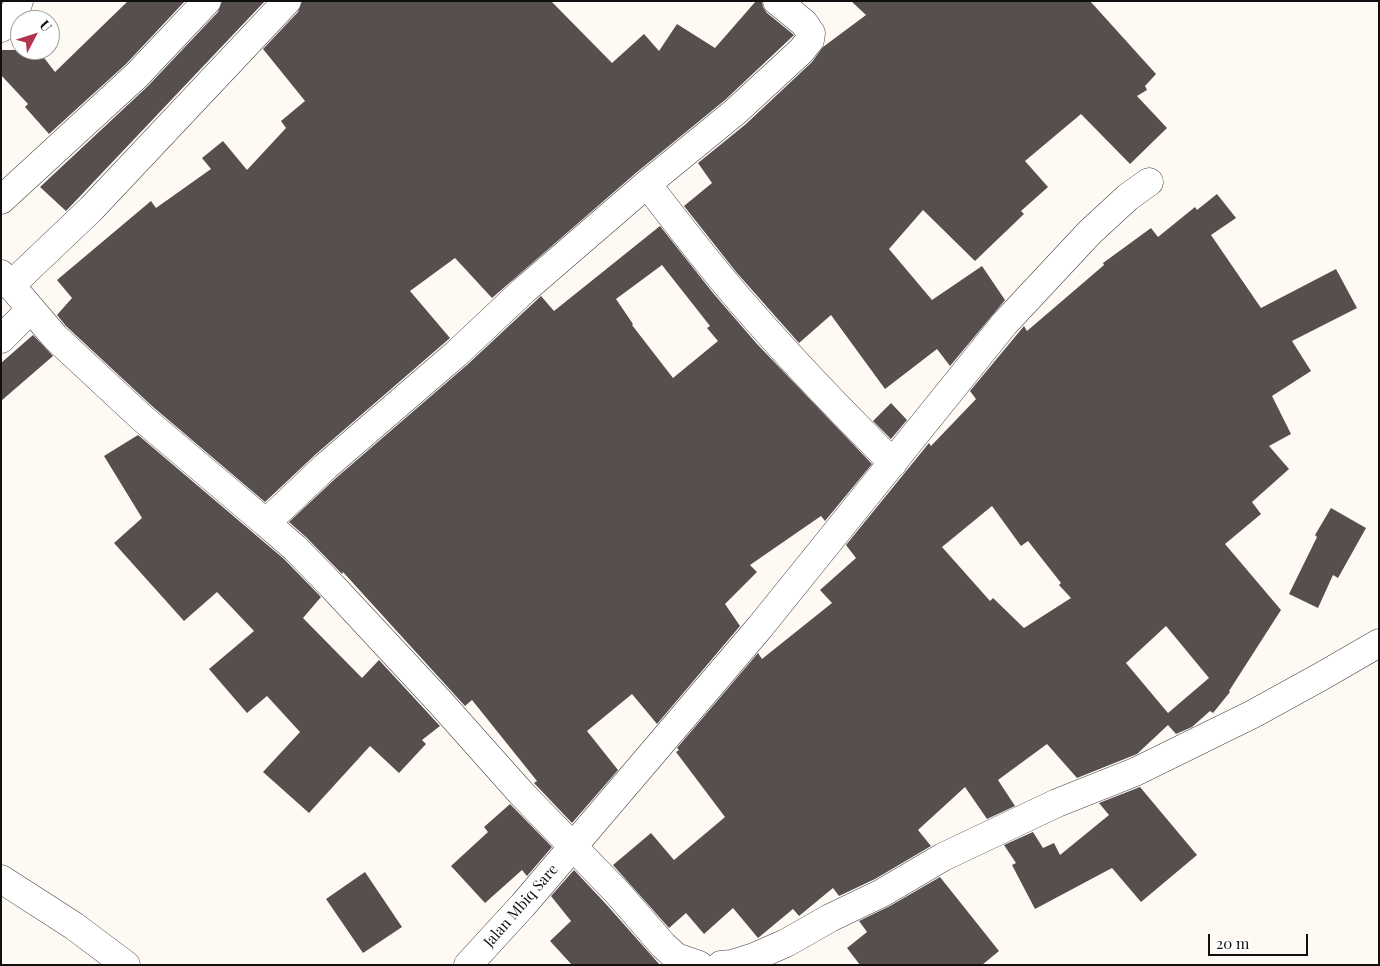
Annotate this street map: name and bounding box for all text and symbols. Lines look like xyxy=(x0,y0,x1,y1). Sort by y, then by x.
north arrow xyxy=(10,10,60,60)
text: U xyxy=(36,16,56,35)
street label: Jalan Mbiq Sare xyxy=(480,861,562,951)
scale bar xyxy=(1210,924,1310,956)
text: 20 m xyxy=(1216,933,1249,953)

